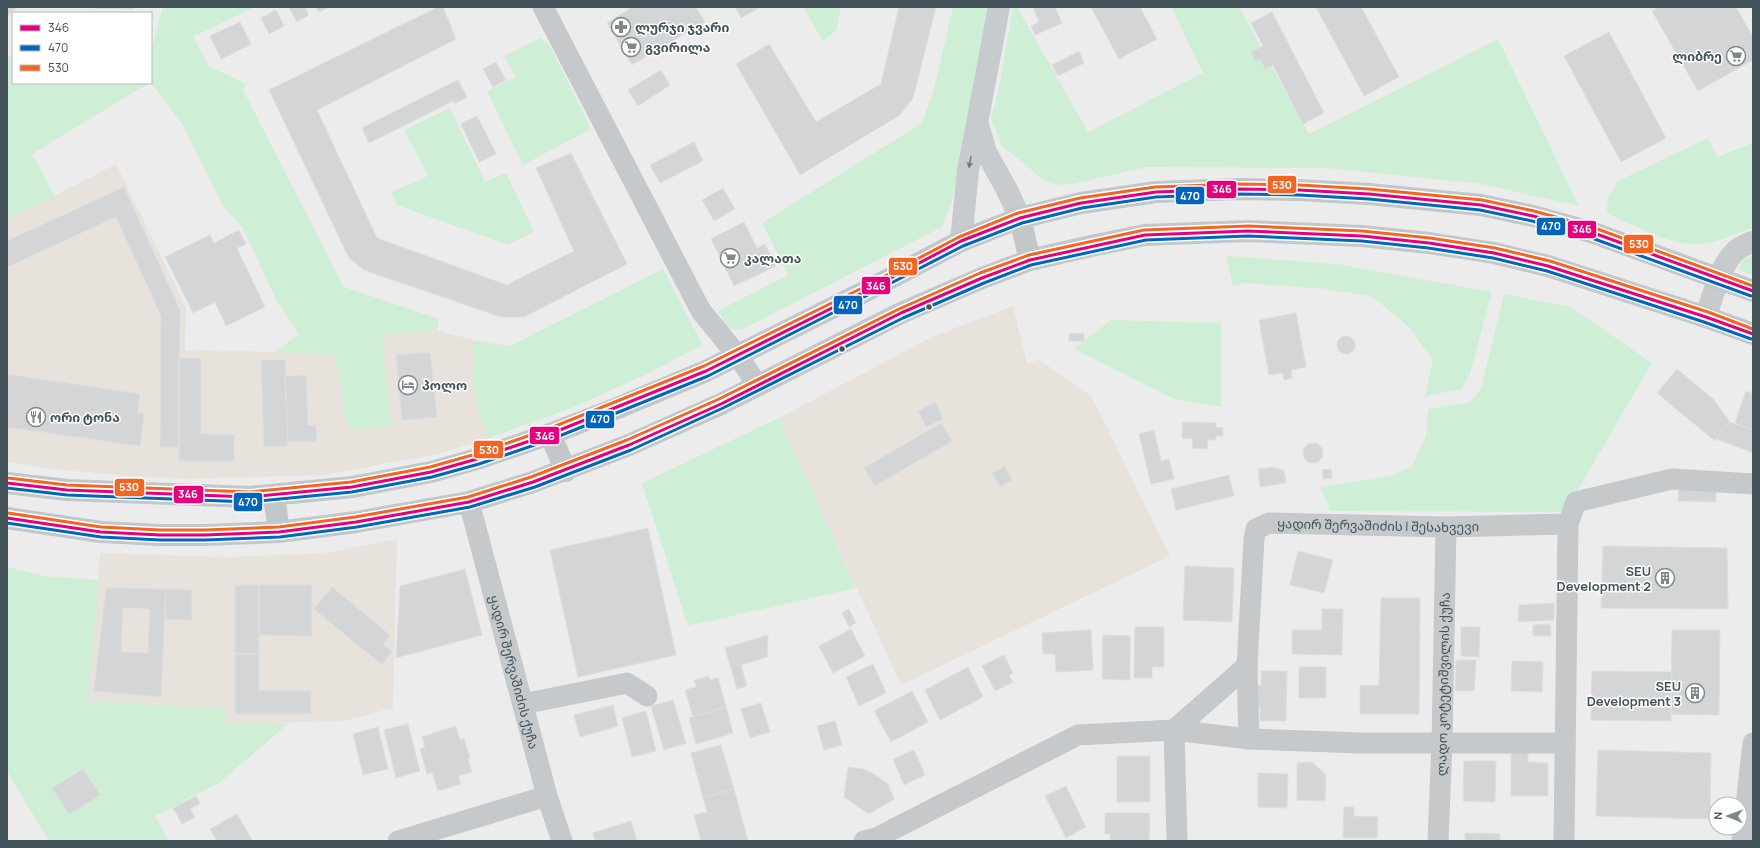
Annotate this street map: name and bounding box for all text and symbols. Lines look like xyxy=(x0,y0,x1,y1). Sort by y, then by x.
legend xyxy=(12,12,152,84)
pharmacy icon: ლურჯი ჯვარი xyxy=(610,16,632,38)
place label: ლურჯი ჯვარი xyxy=(635,18,729,36)
text: 346 xyxy=(48,19,69,36)
supermarket icon: გვირილა xyxy=(620,36,642,58)
place label: გვირილა xyxy=(645,38,710,56)
text: 470 xyxy=(48,39,68,56)
supermarket icon: ლიბრე xyxy=(1725,45,1747,67)
place label: ლიბრე xyxy=(1672,47,1722,65)
text: 530 xyxy=(48,59,69,76)
one-way arrow xyxy=(966,156,972,168)
line badge: 530 xyxy=(1267,175,1297,194)
text: 530 xyxy=(1272,177,1292,192)
line badge: 346 xyxy=(1206,180,1237,199)
text: 346 xyxy=(1212,181,1232,196)
line badge: 470 xyxy=(1175,186,1205,205)
text: 470 xyxy=(1180,188,1200,203)
line badge: 470 xyxy=(1536,217,1566,236)
text: 470 xyxy=(1541,218,1561,233)
line badge: 346 xyxy=(1567,220,1597,239)
text: 346 xyxy=(1572,221,1592,236)
line badge: 530 xyxy=(1623,234,1654,254)
text: 530 xyxy=(1629,236,1649,251)
supermarket icon: კალათა xyxy=(719,247,741,269)
place label: კალათა xyxy=(744,249,801,267)
line badge: 530 xyxy=(888,257,918,276)
text: 530 xyxy=(893,258,913,273)
line badge: 346 xyxy=(861,276,891,295)
text: 346 xyxy=(866,278,886,293)
line badge: 470 xyxy=(833,295,863,315)
text: 470 xyxy=(838,297,858,312)
unlabelled marker xyxy=(924,302,934,312)
unlabelled marker xyxy=(837,344,847,354)
hotel icon: პოლო xyxy=(397,374,419,396)
place label: პოლო xyxy=(422,376,467,394)
restaurant icon: ორი ტონა xyxy=(25,406,47,428)
place label: ორი ტონა xyxy=(50,408,120,426)
line badge: 470 xyxy=(585,410,615,429)
text: 470 xyxy=(590,411,610,426)
line badge: 346 xyxy=(529,426,560,445)
text: 346 xyxy=(535,428,555,443)
line badge: 530 xyxy=(473,440,504,459)
text: 530 xyxy=(479,442,499,457)
line badge: 530 xyxy=(114,478,145,497)
text: 530 xyxy=(119,479,139,494)
line badge: 346 xyxy=(173,485,204,504)
text: 346 xyxy=(178,486,198,501)
line badge: 470 xyxy=(233,492,263,512)
text: 470 xyxy=(238,494,258,509)
street label: ყადირ შერვაშიძის I შესახვევი xyxy=(1277,514,1479,536)
place label: SEU Development 2 xyxy=(1557,562,1651,595)
building icon: SEU Development 2 xyxy=(1654,567,1676,589)
street label: ლადო კოტეტიშვილის ქუჩა xyxy=(1432,592,1454,776)
street label: ყადირ შერვაშიძის ქუჩა xyxy=(485,593,543,751)
place label: SEU Development 3 xyxy=(1587,677,1681,710)
building icon: SEU Development 3 xyxy=(1684,682,1706,704)
north arrow xyxy=(1708,796,1748,836)
text: N xyxy=(1710,812,1725,820)

